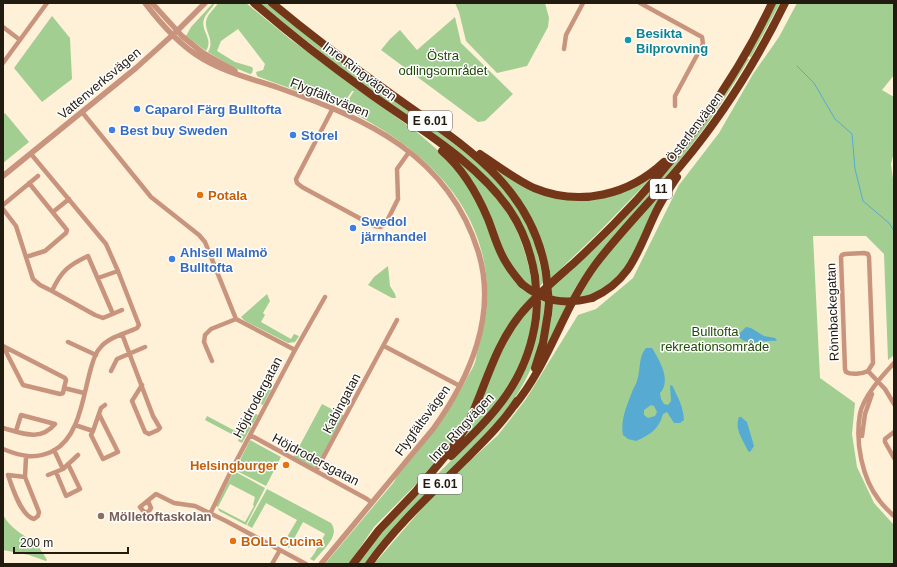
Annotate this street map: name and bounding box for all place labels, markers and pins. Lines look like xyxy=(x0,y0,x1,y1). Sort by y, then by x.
place label: Besikta Bilprovning xyxy=(636,26,708,56)
marker: Besikta Bilprovning xyxy=(623,35,633,45)
place label: Caparol Färg Bulltofta xyxy=(145,102,282,117)
marker: Caparol Färg Bulltofta xyxy=(132,104,142,114)
place label: Best buy Sweden xyxy=(120,123,228,138)
marker: Best buy Sweden xyxy=(107,125,117,135)
place label: Storel xyxy=(301,128,338,143)
marker: Storel xyxy=(288,130,298,140)
place label: Potala xyxy=(208,188,248,203)
marker: Potala xyxy=(195,190,205,200)
place label: Swedol järnhandel xyxy=(360,214,427,244)
marker: Swedol järnhandel xyxy=(348,223,358,233)
place label: Ahlsell Malmö Bulltofta xyxy=(180,245,267,275)
marker: Ahlsell Malmö Bulltofta xyxy=(167,254,177,264)
place label: Helsingburger xyxy=(190,458,278,473)
marker: Helsingburger xyxy=(281,460,291,470)
place label: Mölletoftaskolan xyxy=(109,509,212,524)
marker: Mölletoftaskolan xyxy=(96,511,106,521)
place label: BOLL Cucina xyxy=(241,534,324,549)
marker: BOLL Cucina xyxy=(228,536,238,546)

